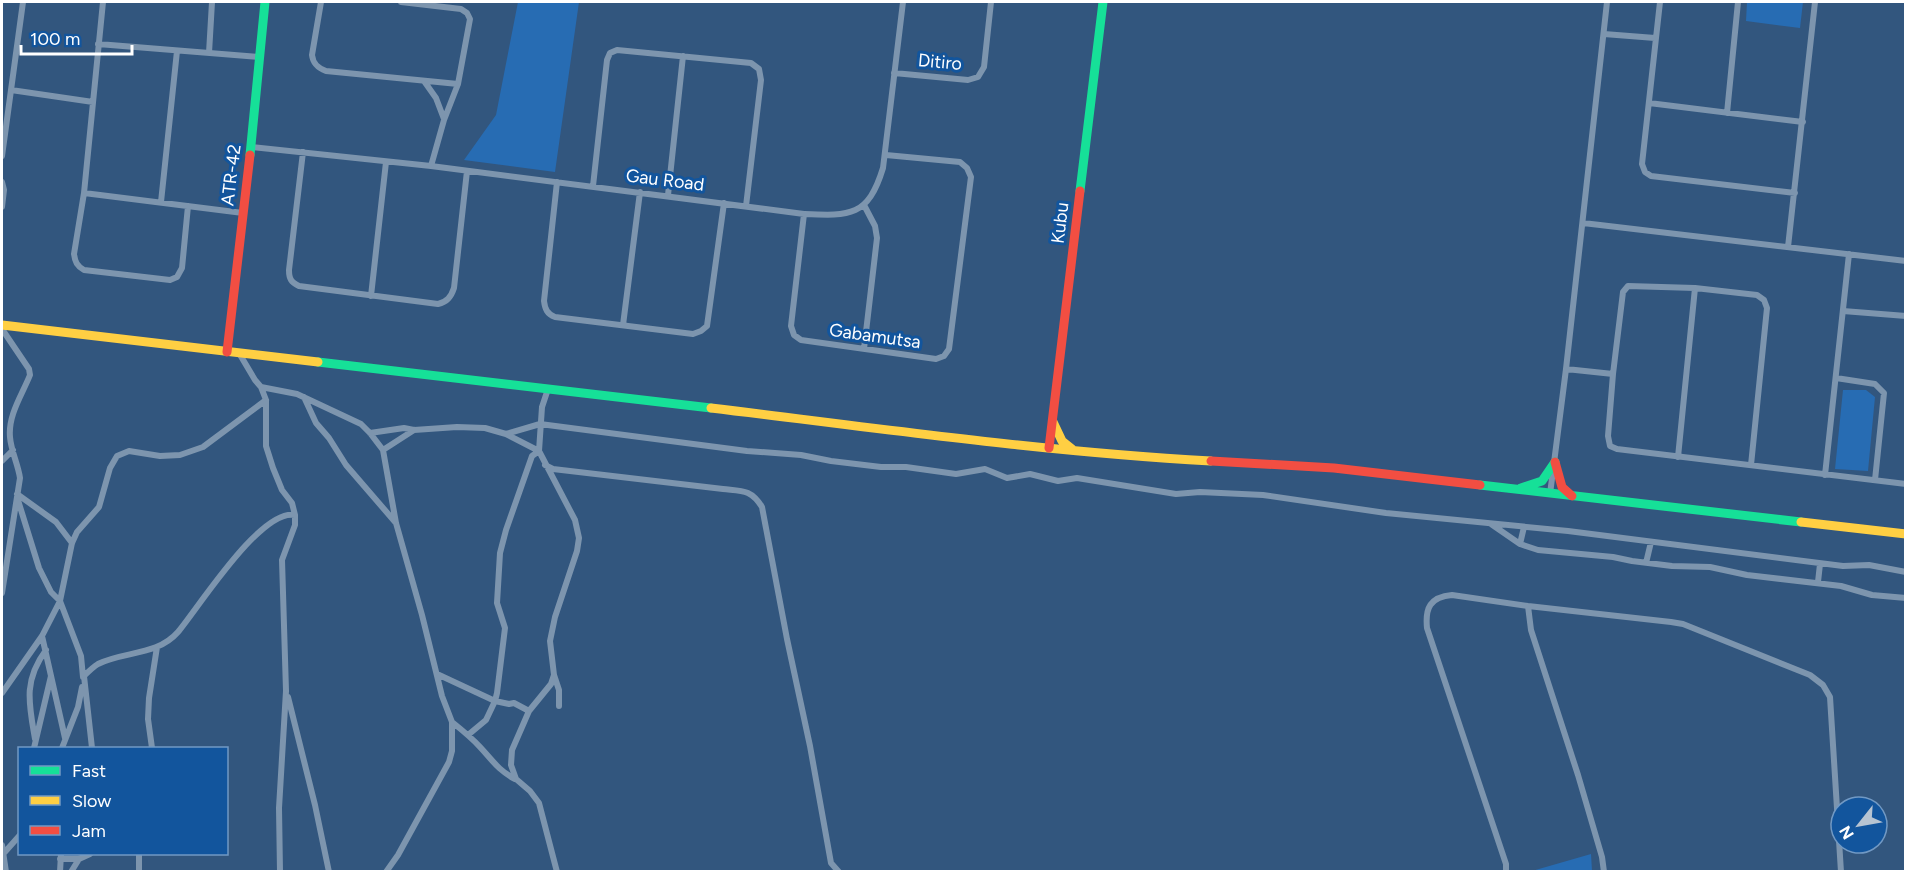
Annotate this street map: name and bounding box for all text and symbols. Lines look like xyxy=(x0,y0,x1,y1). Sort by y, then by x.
scale bar xyxy=(21,18,132,56)
text: 100 m xyxy=(30,28,80,50)
street label: Ditiro xyxy=(917,49,963,75)
street label: ATR-42 xyxy=(216,143,246,207)
street label: Gau Road xyxy=(625,164,705,196)
street label: Kubu xyxy=(1047,201,1073,245)
street label: Gabamutsa xyxy=(828,319,922,353)
legend xyxy=(18,747,228,855)
text: Fast xyxy=(72,760,106,782)
text: Slow xyxy=(72,790,111,812)
north arrow xyxy=(1829,795,1889,855)
text: Jam xyxy=(72,820,106,842)
text: N xyxy=(1835,822,1858,843)

